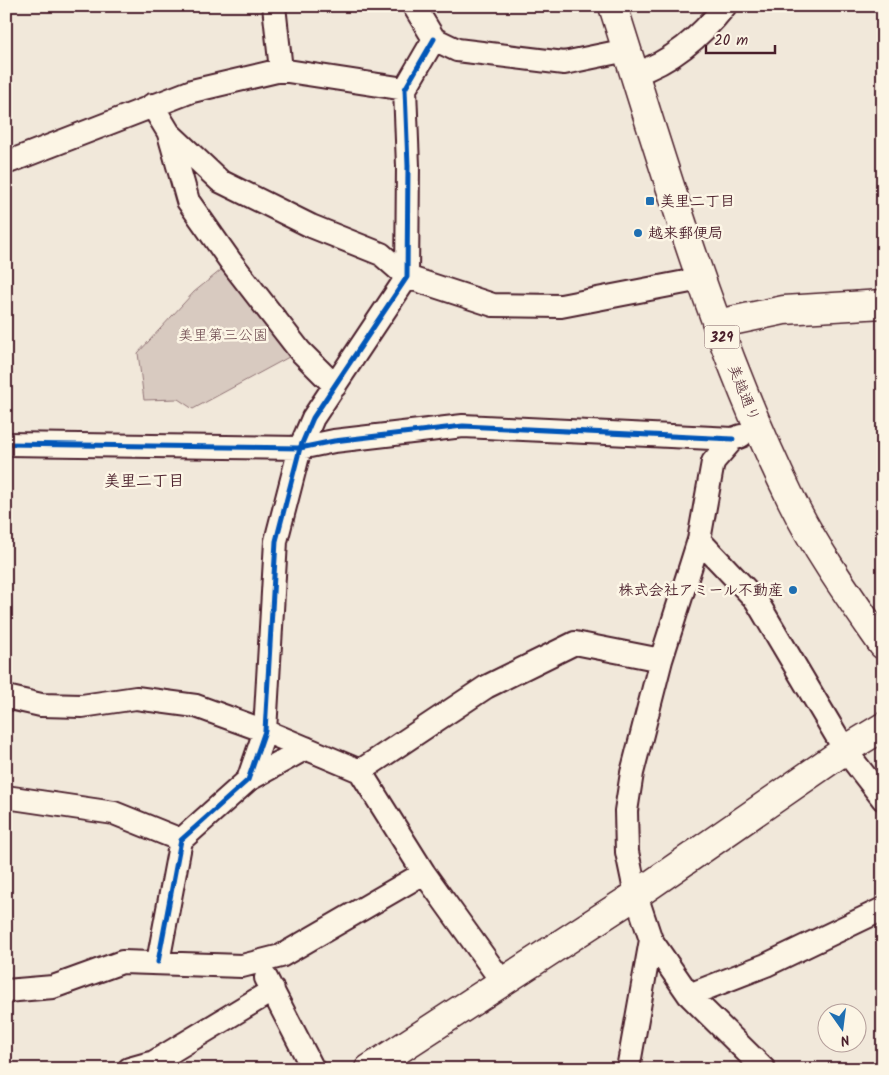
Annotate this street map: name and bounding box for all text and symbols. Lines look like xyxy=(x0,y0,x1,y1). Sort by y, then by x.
scale bar xyxy=(706,22,775,54)
text: 20 m xyxy=(714,29,748,53)
place label: 美里二丁目 xyxy=(660,190,735,214)
marker: 美里二丁目 xyxy=(644,195,656,207)
place label: 越来郵便局 xyxy=(648,222,723,246)
marker: 越来郵便局 xyxy=(632,227,644,239)
park label: 美里第三公園 xyxy=(178,324,268,348)
road number: 329 xyxy=(704,326,740,348)
street label: 美越通り xyxy=(721,361,765,426)
district label: 美里二丁目 xyxy=(104,469,184,494)
place label: 株式会社アミール不動産 xyxy=(619,579,783,603)
marker: 株式会社アミール不動産 xyxy=(787,584,799,596)
north arrow xyxy=(816,1002,866,1052)
text: N xyxy=(838,1028,852,1051)

